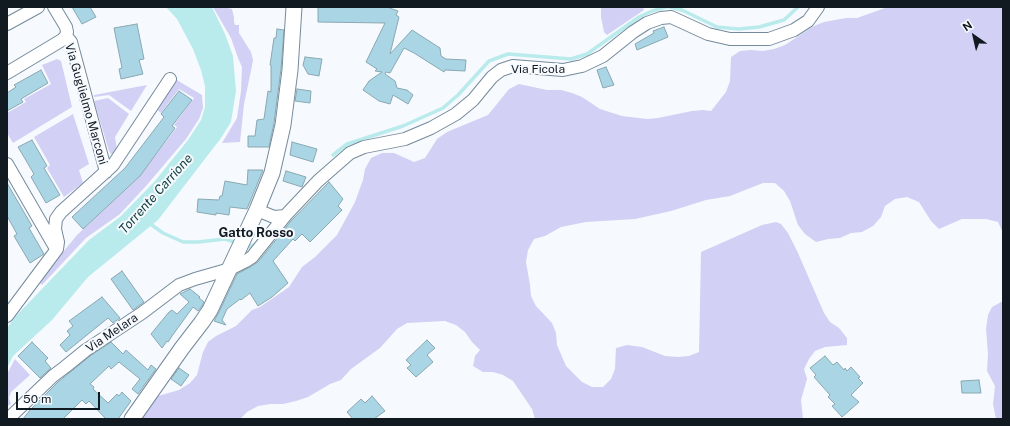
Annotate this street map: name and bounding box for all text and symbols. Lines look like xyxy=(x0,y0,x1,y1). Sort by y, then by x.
north arrow xyxy=(954,16,994,56)
text: N xyxy=(960,19,974,33)
street label: Via Guglielmo Marconi xyxy=(62,42,110,166)
street label: Via Ficola xyxy=(511,62,565,76)
water label: Torrente Carrione xyxy=(116,151,196,237)
district label: Gatto Rosso xyxy=(219,225,293,241)
street label: Via Melara xyxy=(83,310,141,356)
scale bar xyxy=(18,384,102,410)
text: 50 m xyxy=(23,392,51,406)

